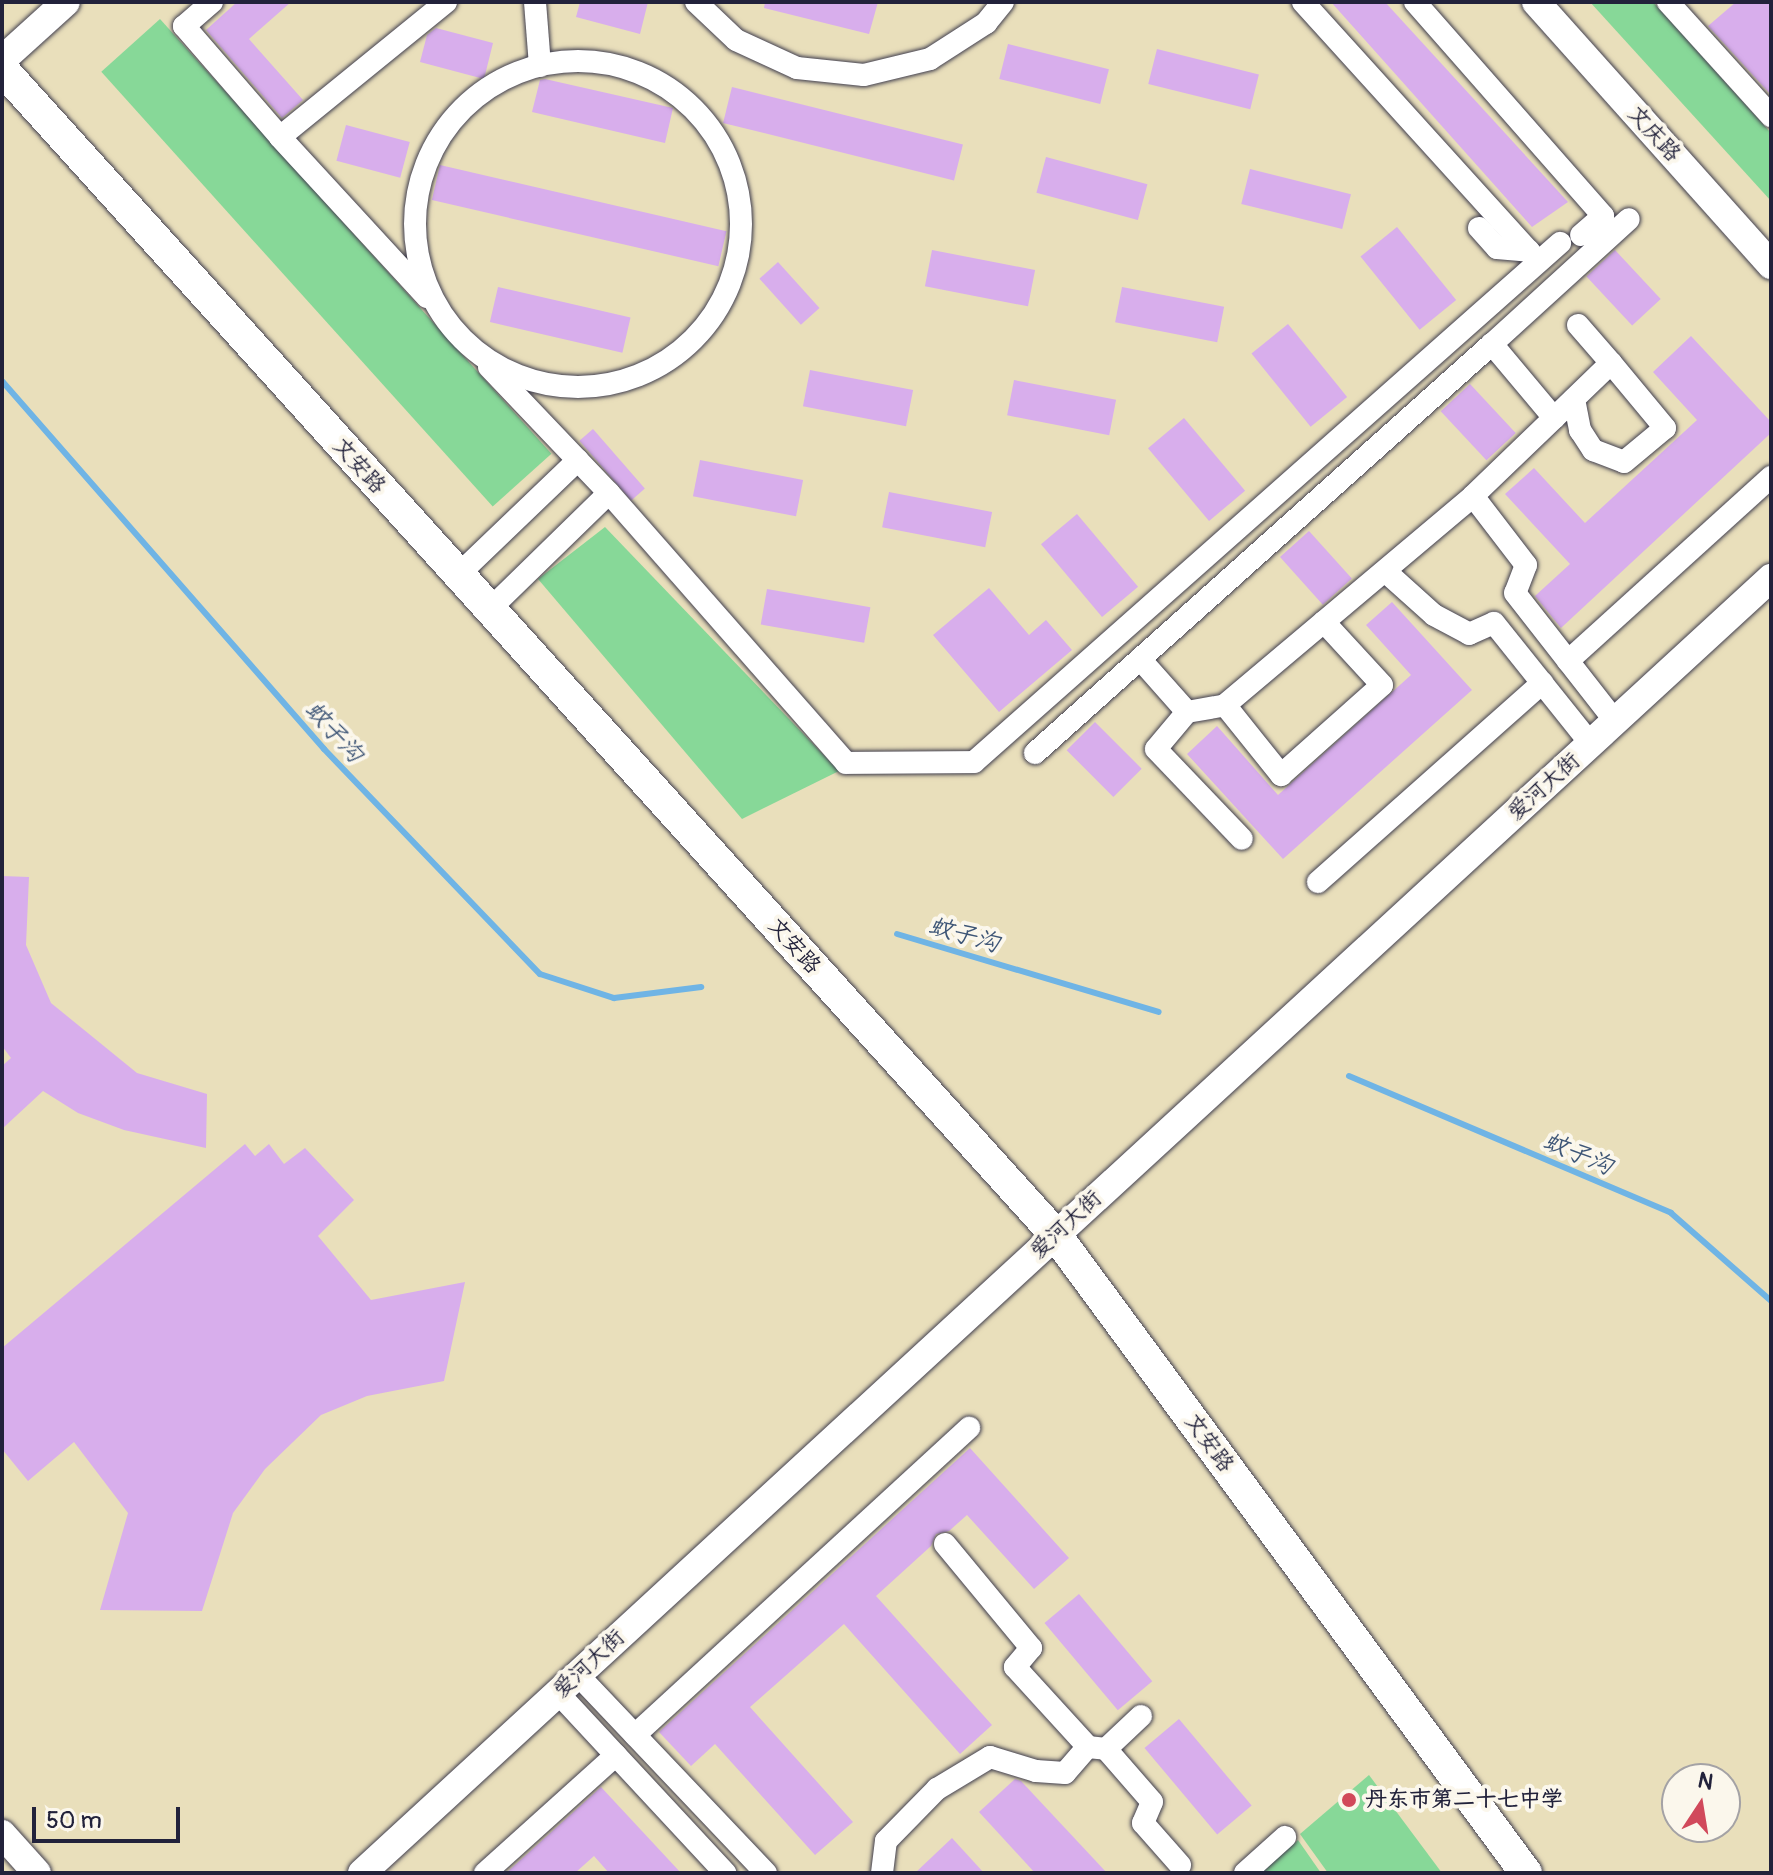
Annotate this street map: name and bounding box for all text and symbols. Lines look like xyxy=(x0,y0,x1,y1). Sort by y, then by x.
street label: 文庆路 xyxy=(1622,101,1686,167)
street label: 文安路 xyxy=(327,433,391,499)
water label: 蚊子沟 xyxy=(299,696,369,768)
street label: 爱河大街 xyxy=(1502,748,1586,826)
water label: 蚊子沟 xyxy=(925,911,1003,959)
street label: 文安路 xyxy=(762,913,826,979)
water label: 蚊子沟 xyxy=(1539,1127,1617,1181)
street label: 爱河大街 xyxy=(1025,1185,1107,1265)
street label: 文安路 xyxy=(1179,1409,1239,1477)
street label: 爱河大街 xyxy=(548,1624,630,1704)
north arrow xyxy=(1661,1763,1741,1843)
text: N xyxy=(1695,1766,1716,1797)
place label: 丹东市第二十七中学 xyxy=(1365,1787,1563,1813)
scale bar xyxy=(36,1791,184,1841)
marker: 丹东市第二十七中学 xyxy=(1340,1791,1358,1809)
text: 50 m xyxy=(46,1806,102,1835)

